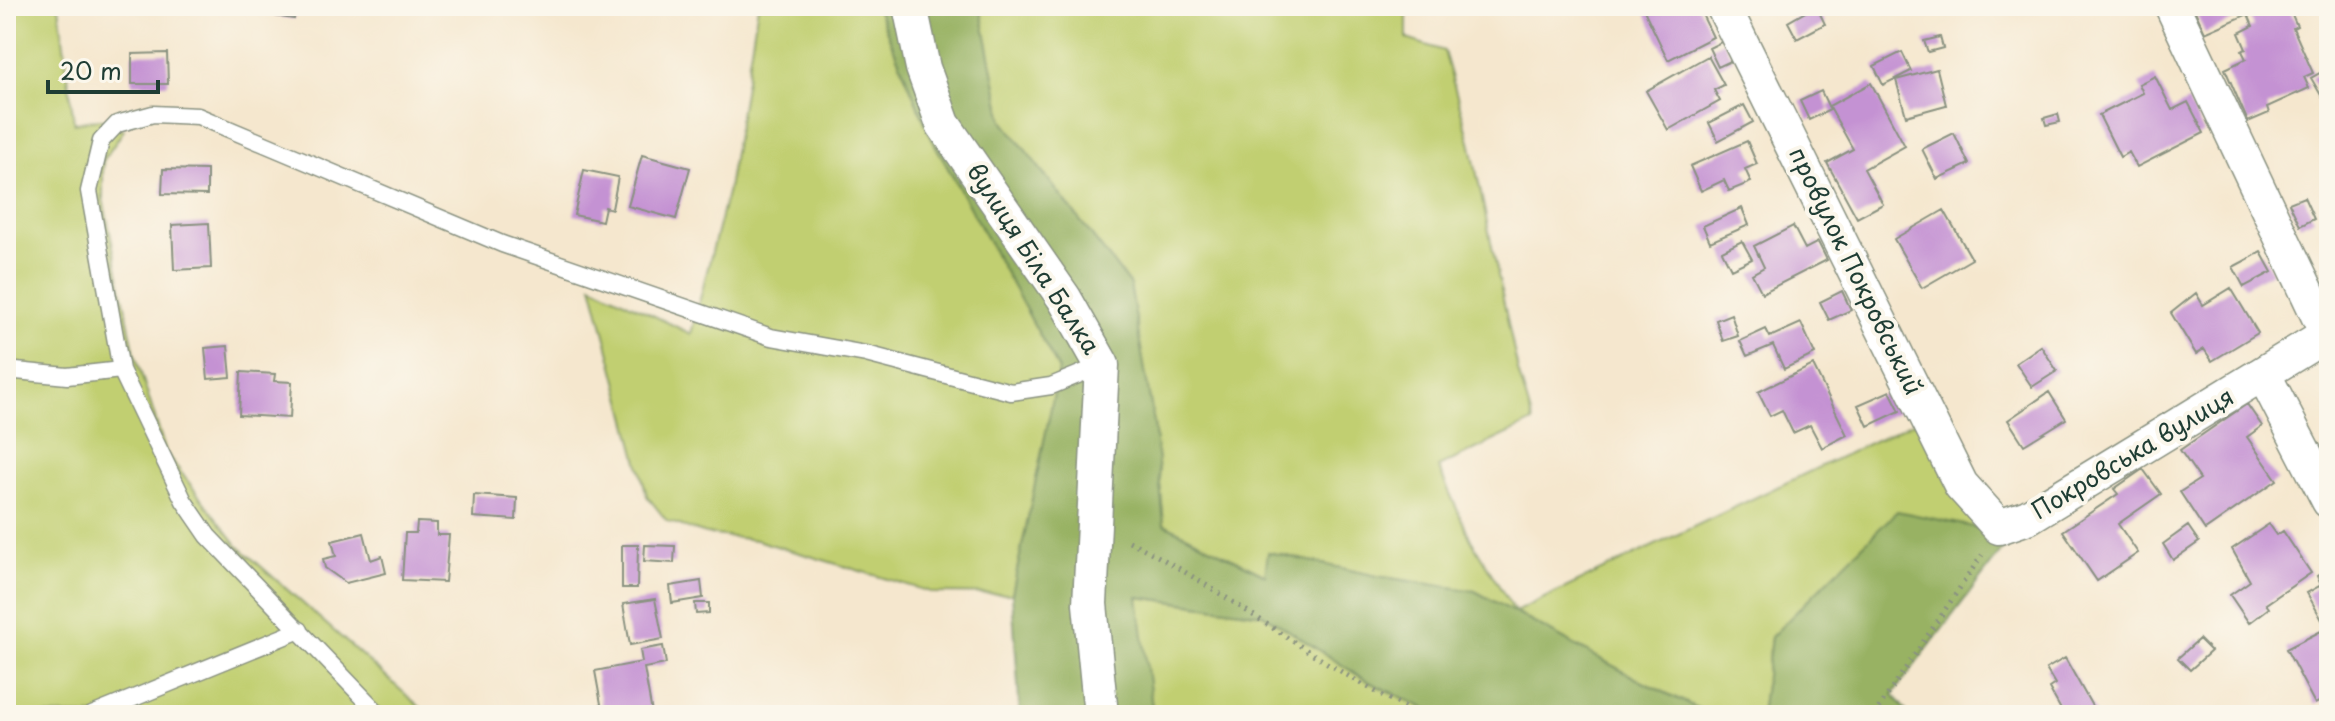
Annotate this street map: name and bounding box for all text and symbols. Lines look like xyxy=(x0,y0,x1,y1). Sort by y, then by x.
scale bar xyxy=(48,44,158,94)
text: 20 m xyxy=(60,52,122,88)
street label: провулок Покровський xyxy=(1781,140,1933,400)
street label: вулиця Біла Балка xyxy=(959,155,1110,361)
street label: Покровська вулиця xyxy=(2024,378,2240,527)

